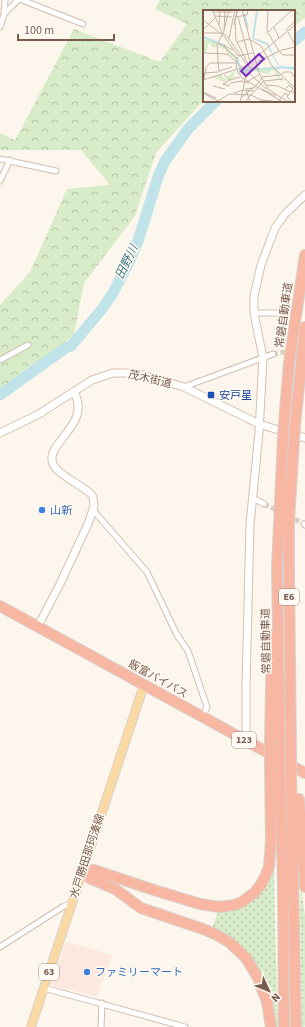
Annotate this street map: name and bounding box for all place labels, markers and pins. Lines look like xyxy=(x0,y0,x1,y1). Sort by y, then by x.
place label: 安戸星 xyxy=(219,388,252,403)
marker: 安戸星 xyxy=(206,390,216,400)
place label: 山新 xyxy=(50,503,72,518)
marker: 山新 xyxy=(37,505,47,515)
place label: ファミリーマート xyxy=(95,965,183,980)
marker: ファミリーマート xyxy=(82,967,92,977)

